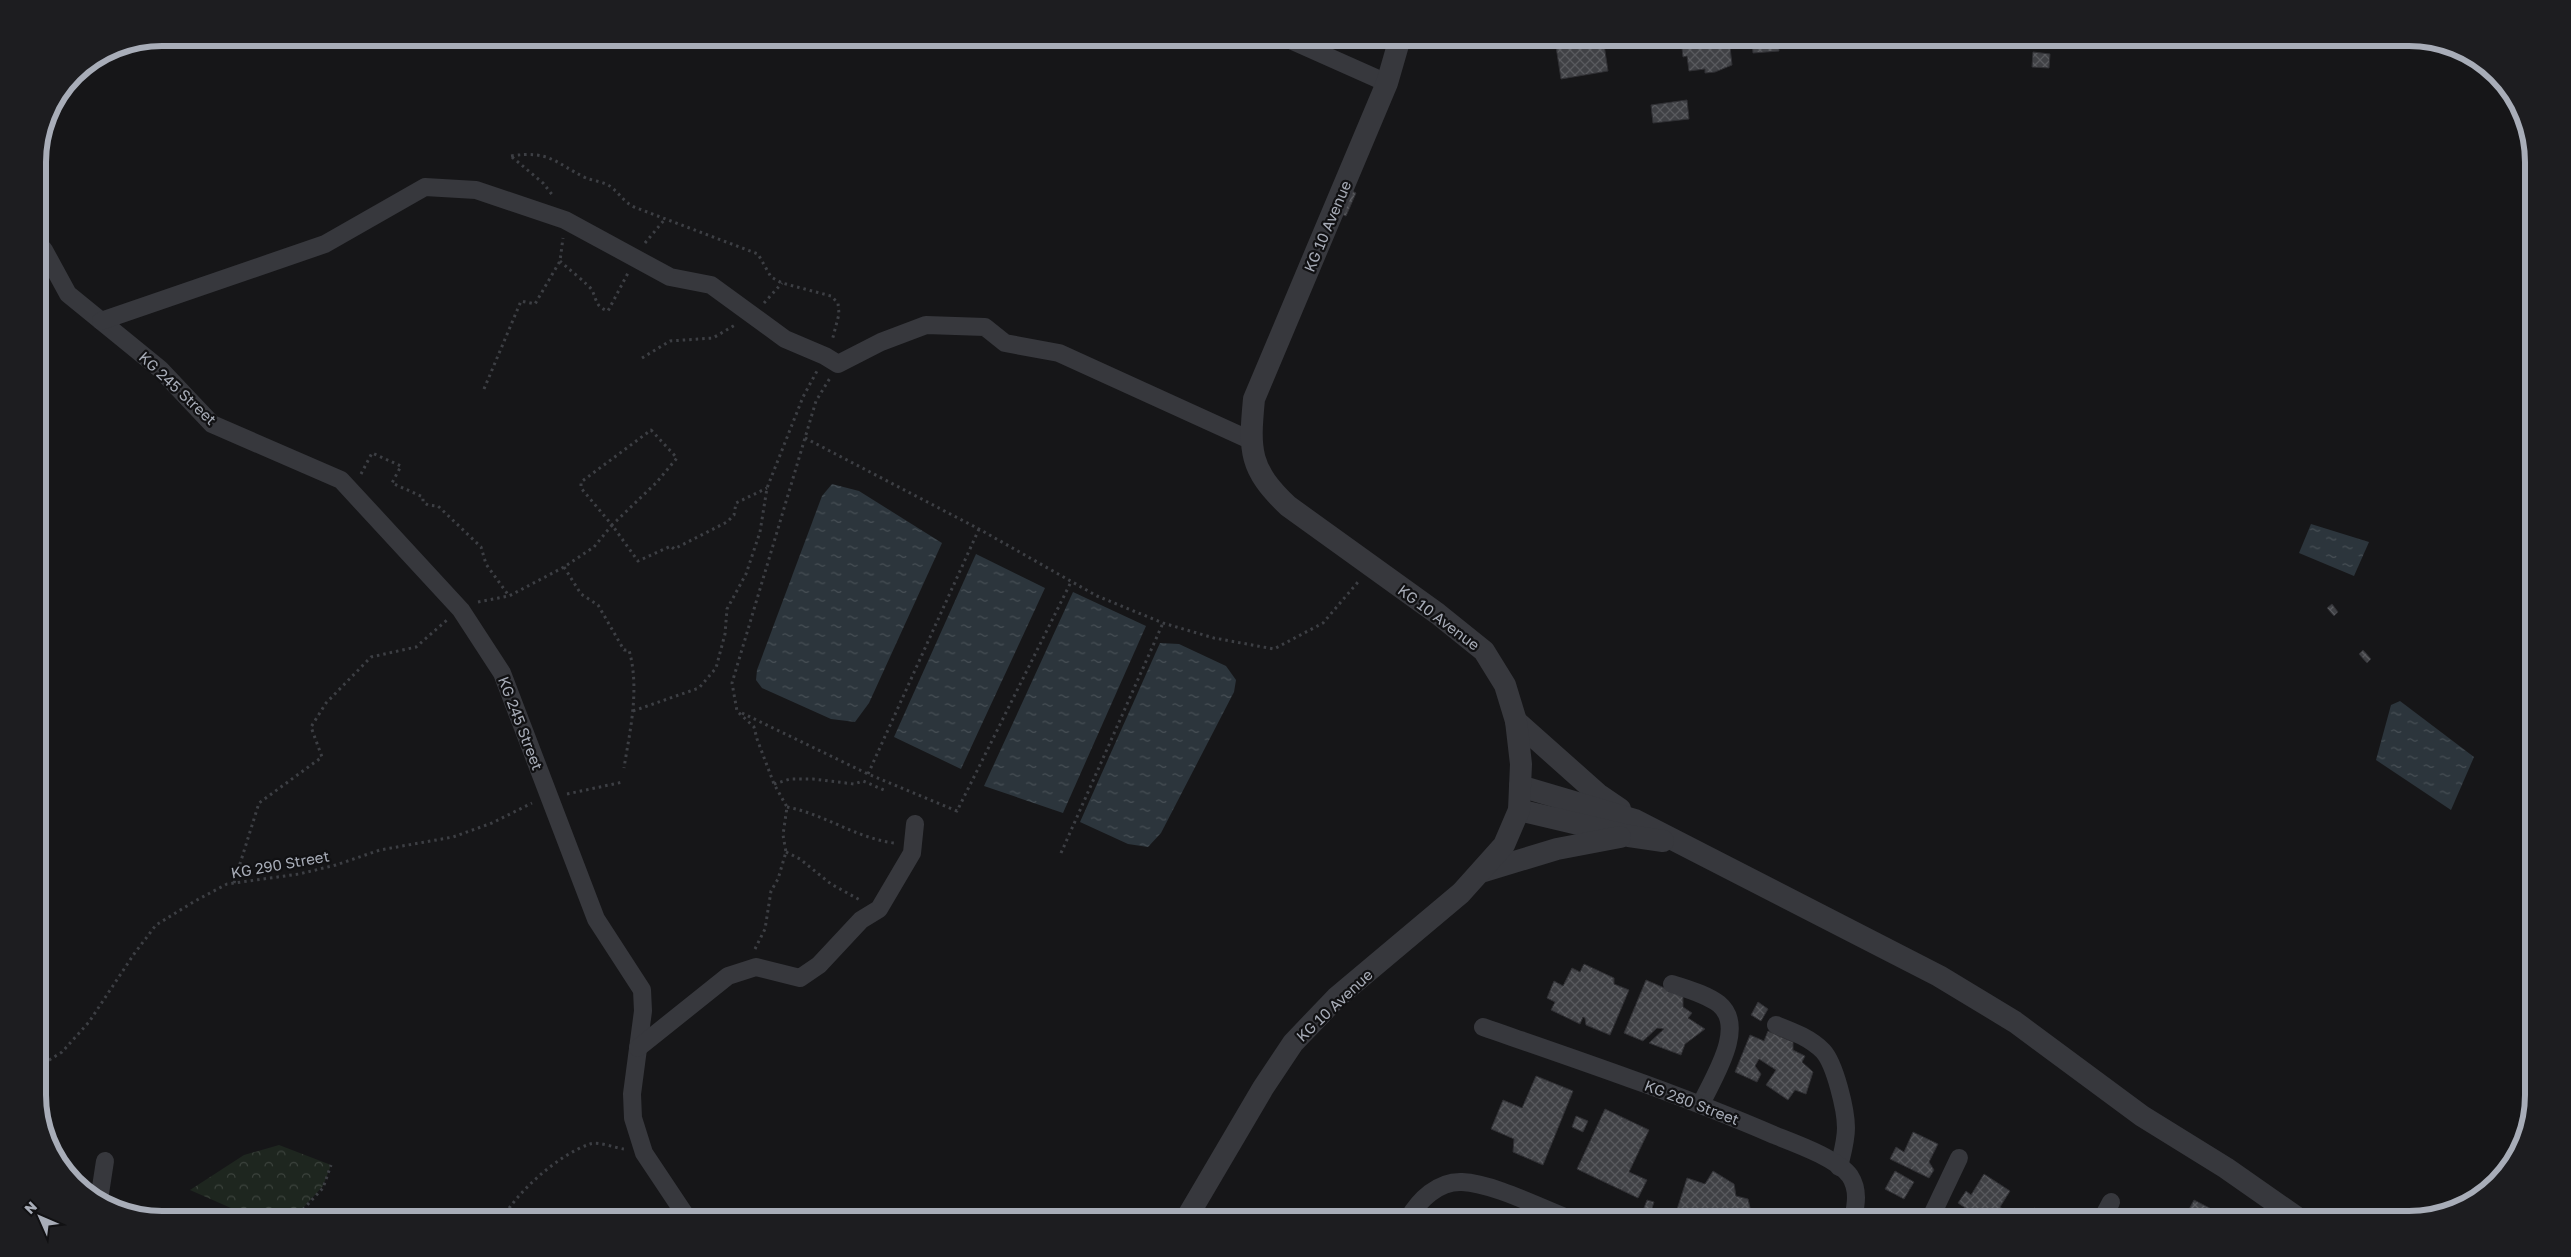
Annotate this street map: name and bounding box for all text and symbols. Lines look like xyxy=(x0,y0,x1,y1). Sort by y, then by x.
street label: KG 10 Avenue xyxy=(1300,177,1354,274)
street label: KG 245 Street xyxy=(136,348,220,428)
street label: KG 10 Avenue xyxy=(1395,580,1484,654)
street label: KG 245 Street xyxy=(495,674,547,772)
street label: KG 290 Street xyxy=(229,846,331,882)
street label: KG 10 Avenue xyxy=(1292,965,1376,1045)
street label: KG 280 Street xyxy=(1642,1076,1742,1128)
north arrow xyxy=(15,1192,65,1242)
text: N xyxy=(21,1198,40,1217)

